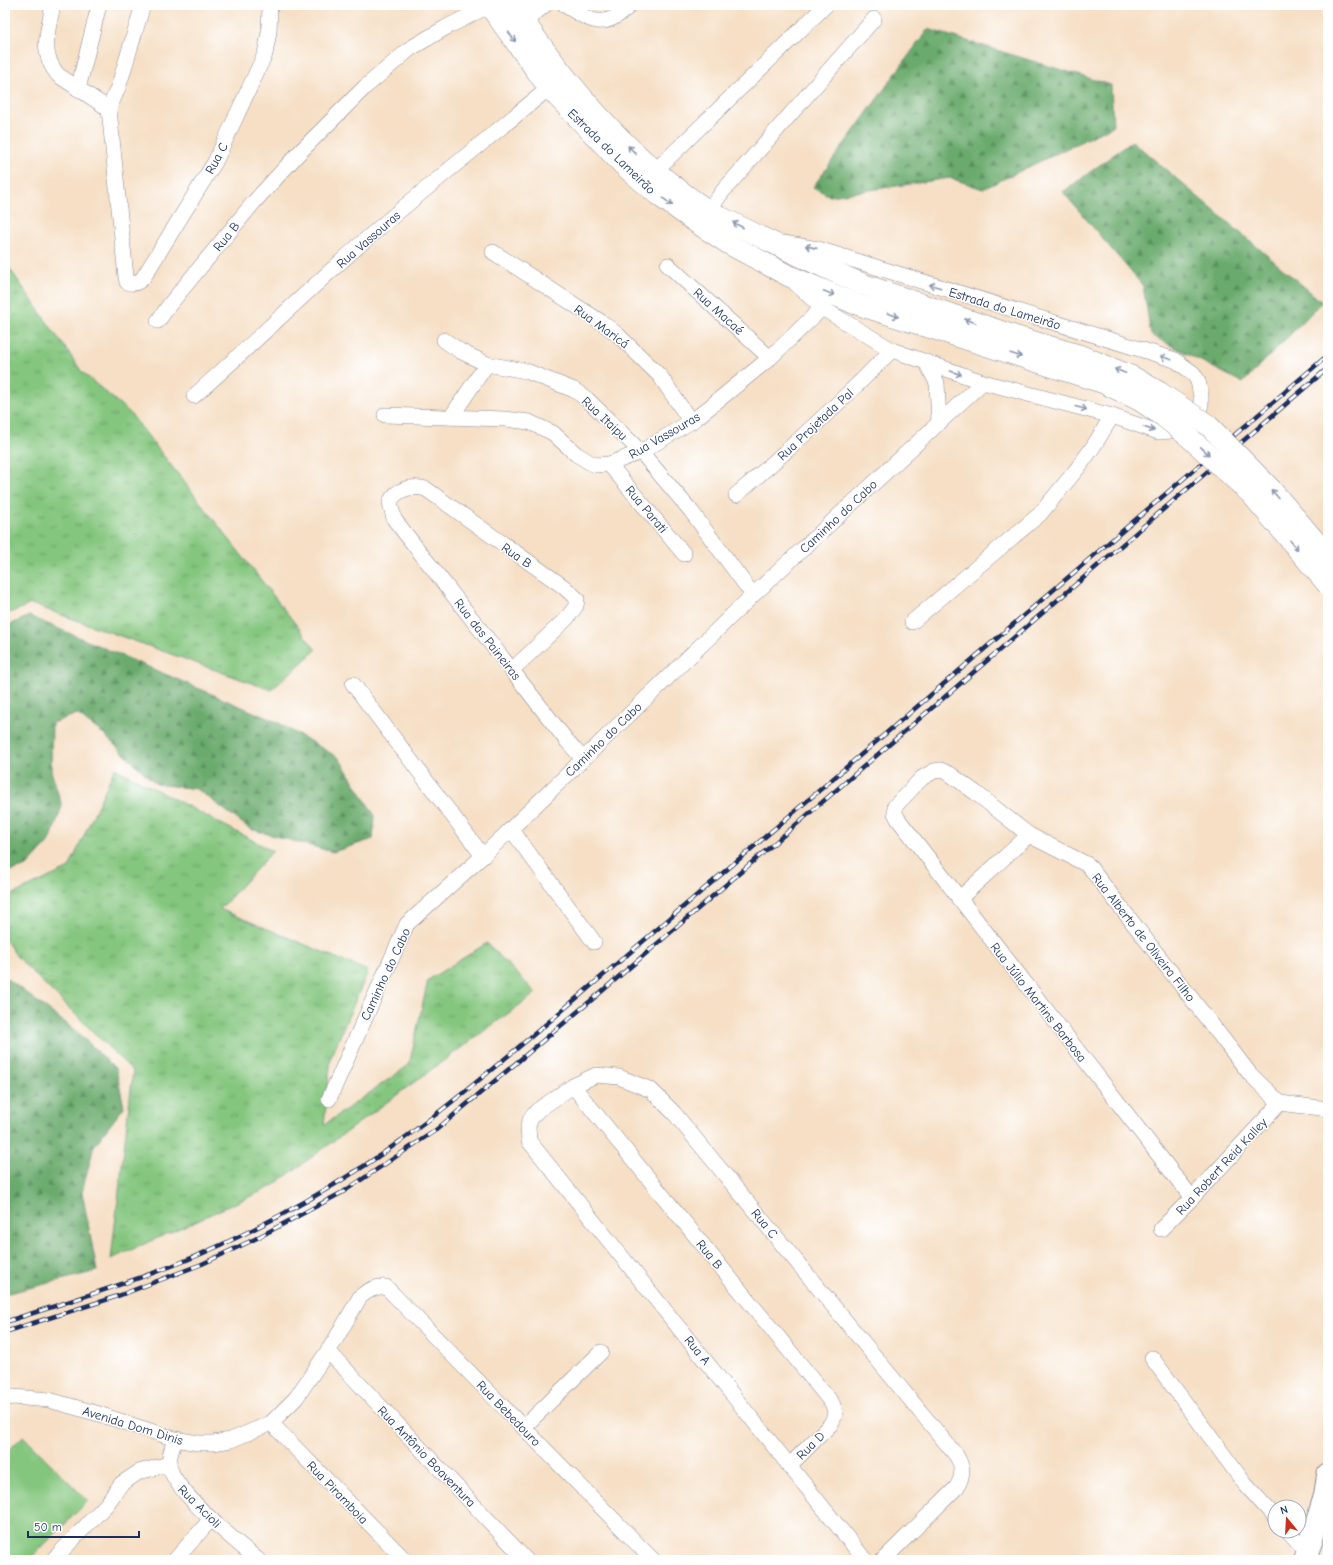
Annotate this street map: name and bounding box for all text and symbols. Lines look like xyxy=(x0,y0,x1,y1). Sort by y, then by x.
one-way arrow xyxy=(508,31,516,42)
street label: Estrada do Lameirão xyxy=(565,106,659,197)
street label: Rua C xyxy=(202,140,231,177)
one-way arrow xyxy=(628,145,637,155)
one-way arrow xyxy=(662,198,673,206)
street label: Rua Vassouras xyxy=(333,208,403,271)
street label: Rua B xyxy=(210,219,243,254)
one-way arrow xyxy=(732,221,744,228)
one-way arrow xyxy=(804,243,817,251)
one-way arrow xyxy=(928,282,941,289)
street label: Estrada do Lameirão xyxy=(947,284,1063,333)
street label: Rua Macaé xyxy=(690,285,747,338)
one-way arrow xyxy=(823,289,835,297)
street label: Rua Maricá xyxy=(571,301,632,351)
one-way arrow xyxy=(886,312,898,320)
one-way arrow xyxy=(964,317,977,324)
one-way arrow xyxy=(1010,352,1023,359)
one-way arrow xyxy=(1160,354,1173,361)
one-way arrow xyxy=(1114,367,1126,375)
one-way arrow xyxy=(949,369,961,377)
street label: Rua Projetada Pal xyxy=(774,385,856,463)
street label: Rua Itaipu xyxy=(579,393,631,443)
one-way arrow xyxy=(1074,405,1087,412)
street label: Rua Vassouras xyxy=(626,409,703,462)
one-way arrow xyxy=(1142,426,1155,433)
one-way arrow xyxy=(1199,446,1209,455)
street label: Caminho do Cabo xyxy=(797,477,880,556)
street label: Rua Parati xyxy=(622,483,671,536)
one-way arrow xyxy=(1271,489,1280,500)
street label: Rua B xyxy=(499,540,535,571)
one-way arrow xyxy=(1290,540,1299,550)
street label: Rua das Paineiras xyxy=(451,596,524,683)
street label: Caminho do Cabo xyxy=(562,699,645,780)
street label: Rua Alberto de Oliveira Filho xyxy=(1089,870,1198,1005)
street label: Caminho do Cabo xyxy=(357,925,414,1023)
street label: Rua Júlio Martins Barbosa xyxy=(987,940,1090,1065)
street label: Rua Robert Reid Kalley xyxy=(1173,1115,1270,1218)
street label: Rua C xyxy=(748,1206,781,1241)
street label: Rua B xyxy=(693,1237,726,1272)
street label: Rua A xyxy=(681,1333,714,1368)
street label: Rua Bebedouro xyxy=(473,1377,544,1449)
street label: Avenida Dom Dinis xyxy=(81,1403,185,1448)
street label: Rua Antônio Boaventura xyxy=(375,1403,479,1510)
street label: Rua D xyxy=(793,1428,828,1463)
street label: Rua Piramboia xyxy=(304,1458,371,1527)
street label: Rua Acioli xyxy=(175,1482,224,1531)
north arrow xyxy=(1267,1499,1307,1539)
text: N xyxy=(1279,1503,1289,1517)
scale bar xyxy=(28,1513,139,1539)
text: 50 m xyxy=(34,1520,62,1534)

